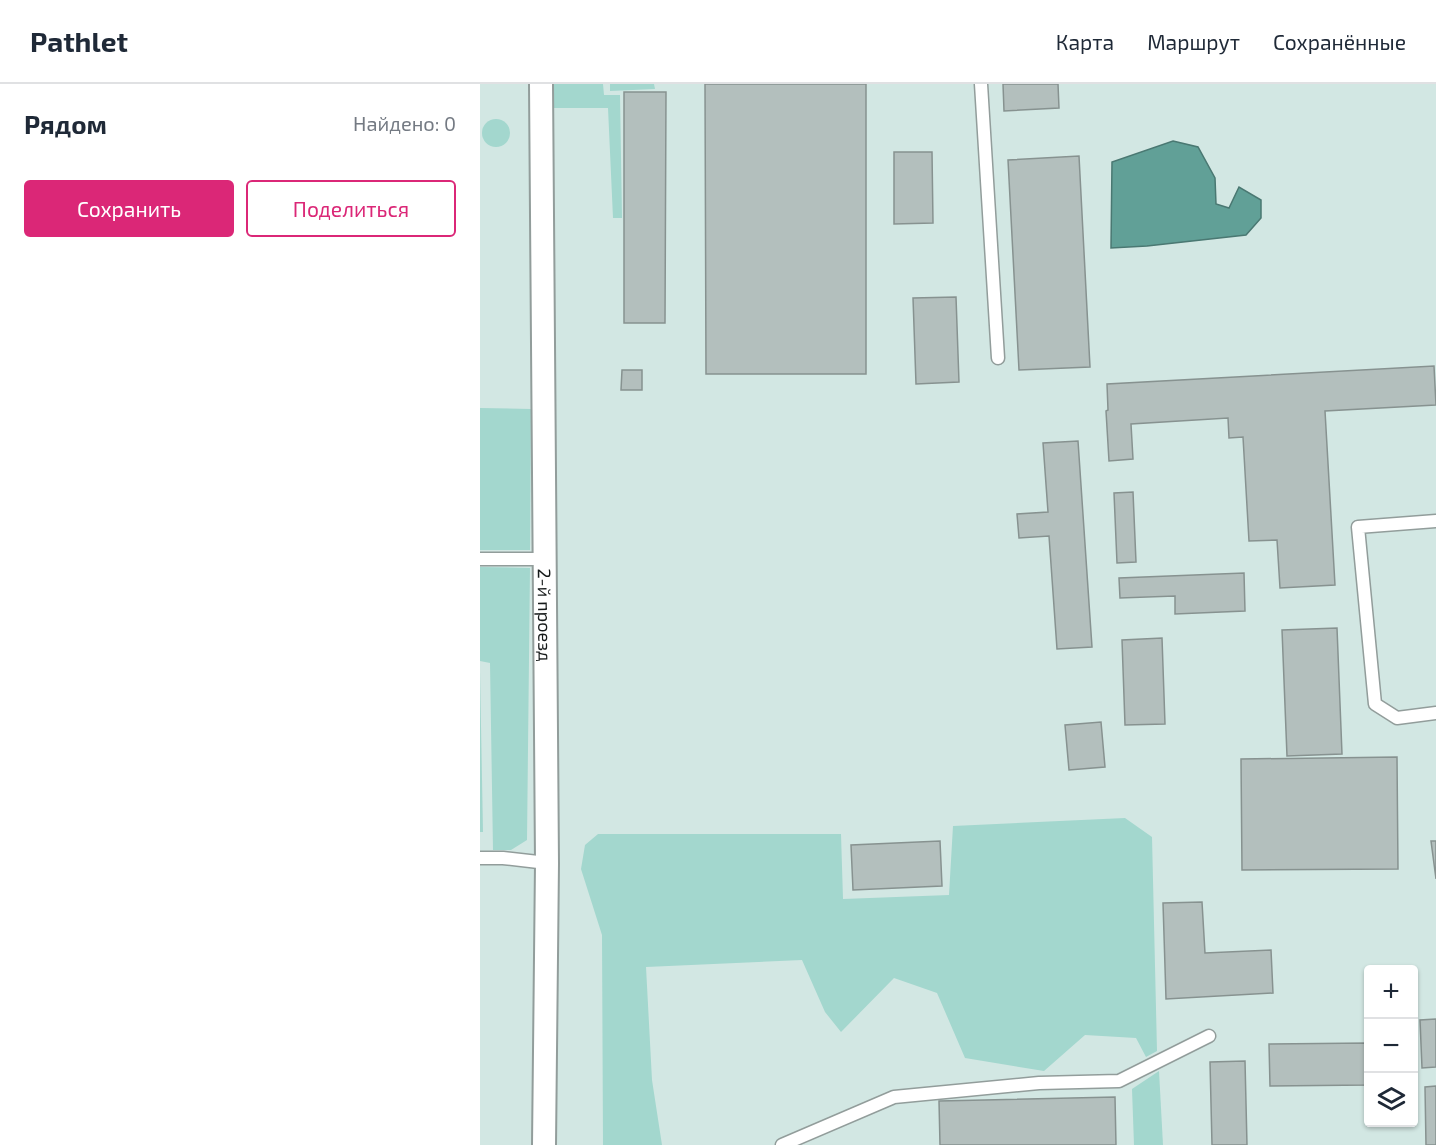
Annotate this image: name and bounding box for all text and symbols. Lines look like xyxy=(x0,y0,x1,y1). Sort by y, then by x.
text: Pathlet xyxy=(30,24,128,58)
text: Карта xyxy=(1056,29,1114,54)
text: Маршрут xyxy=(1147,29,1240,54)
text: Сохранённые xyxy=(1273,29,1406,54)
text: Рядом xyxy=(24,108,107,139)
text: Найдено: 0 xyxy=(353,111,456,135)
button: Сохранить xyxy=(24,180,234,237)
button: Поделиться xyxy=(246,180,456,237)
street label: 2-й проезд xyxy=(534,568,556,662)
map controls xyxy=(1364,965,1418,1127)
button: + xyxy=(1364,965,1418,1019)
button: − xyxy=(1364,1019,1418,1073)
button: layers xyxy=(1364,1073,1418,1127)

